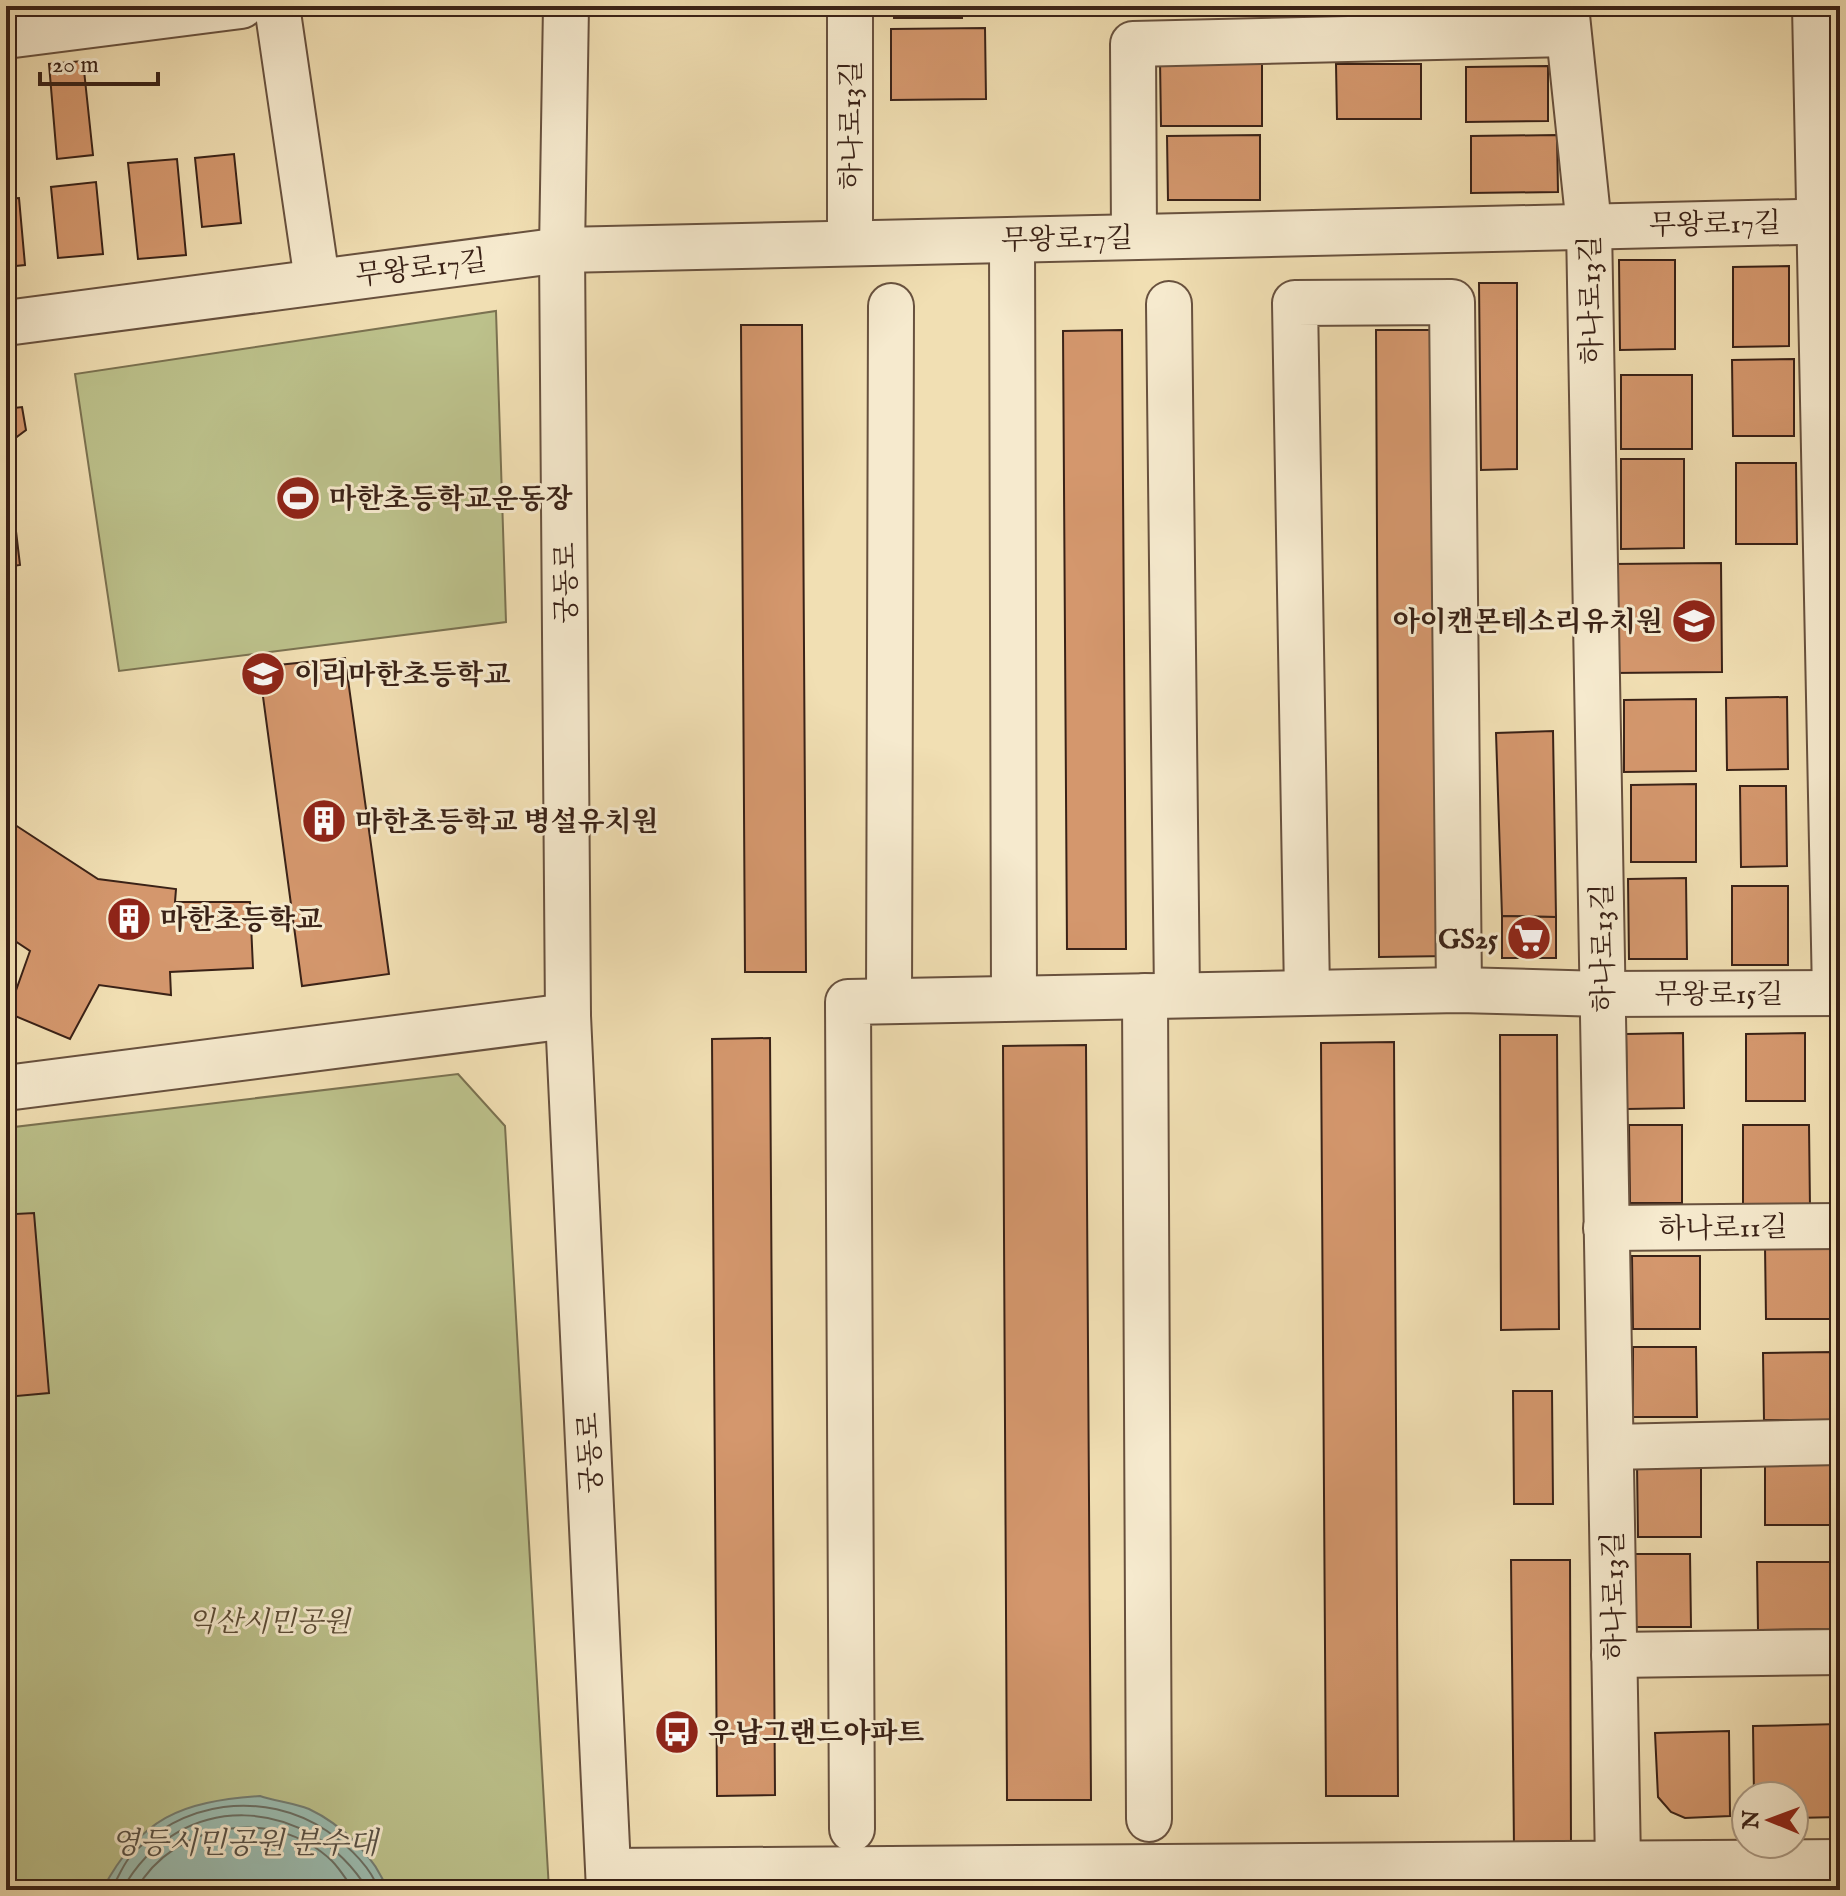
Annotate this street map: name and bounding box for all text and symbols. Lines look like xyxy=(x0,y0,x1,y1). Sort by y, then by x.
scale bar xyxy=(40,36,158,86)
text: 20 m xyxy=(52,50,99,81)
street label: 하나로13길 xyxy=(835,60,870,190)
street label: 무왕로17길 xyxy=(1649,207,1781,244)
street label: 무왕로17길 xyxy=(1001,222,1133,259)
street label: 하나로13길 xyxy=(1574,235,1611,365)
street label: 무왕로17길 xyxy=(354,244,489,295)
sports icon: 마한초등학교운동장 xyxy=(274,474,322,522)
place label: 마한초등학교운동장 xyxy=(329,483,573,518)
street label: 궁동로 xyxy=(549,542,586,624)
school or university icon: 아이캔몬테소리유치원 xyxy=(1670,597,1718,645)
place label: 아이캔몬테소리유치원 xyxy=(1393,606,1663,641)
school or university icon: 이리마한초등학교 xyxy=(239,650,287,698)
place label: 이리마한초등학교 xyxy=(294,659,510,694)
building icon: 마한초등학교 병설유치원 xyxy=(300,797,348,845)
place label: 마한초등학교 병설유치원 xyxy=(355,806,659,841)
street label: 하나로13길 xyxy=(1586,883,1623,1013)
building icon: 마한초등학교 xyxy=(105,895,153,943)
place label: 마한초등학교 xyxy=(160,904,322,939)
supermarket icon: GS25 xyxy=(1505,914,1553,962)
place label: GS25 xyxy=(1438,923,1498,958)
street label: 무왕로15길 xyxy=(1655,978,1783,1013)
street label: 하나로11길 xyxy=(1658,1211,1788,1248)
street label: 궁동로 xyxy=(572,1411,611,1494)
street label: 하나로13길 xyxy=(1597,1531,1634,1661)
park label: 익산시민공원 xyxy=(188,1606,352,1641)
bus stop icon: 우남그랜드아파트 xyxy=(653,1708,701,1756)
place label: 우남그랜드아파트 xyxy=(708,1717,924,1752)
north arrow xyxy=(1730,1780,1810,1860)
text: N xyxy=(1738,1810,1766,1830)
water label: 영등시민공원 분수대 xyxy=(110,1826,381,1864)

